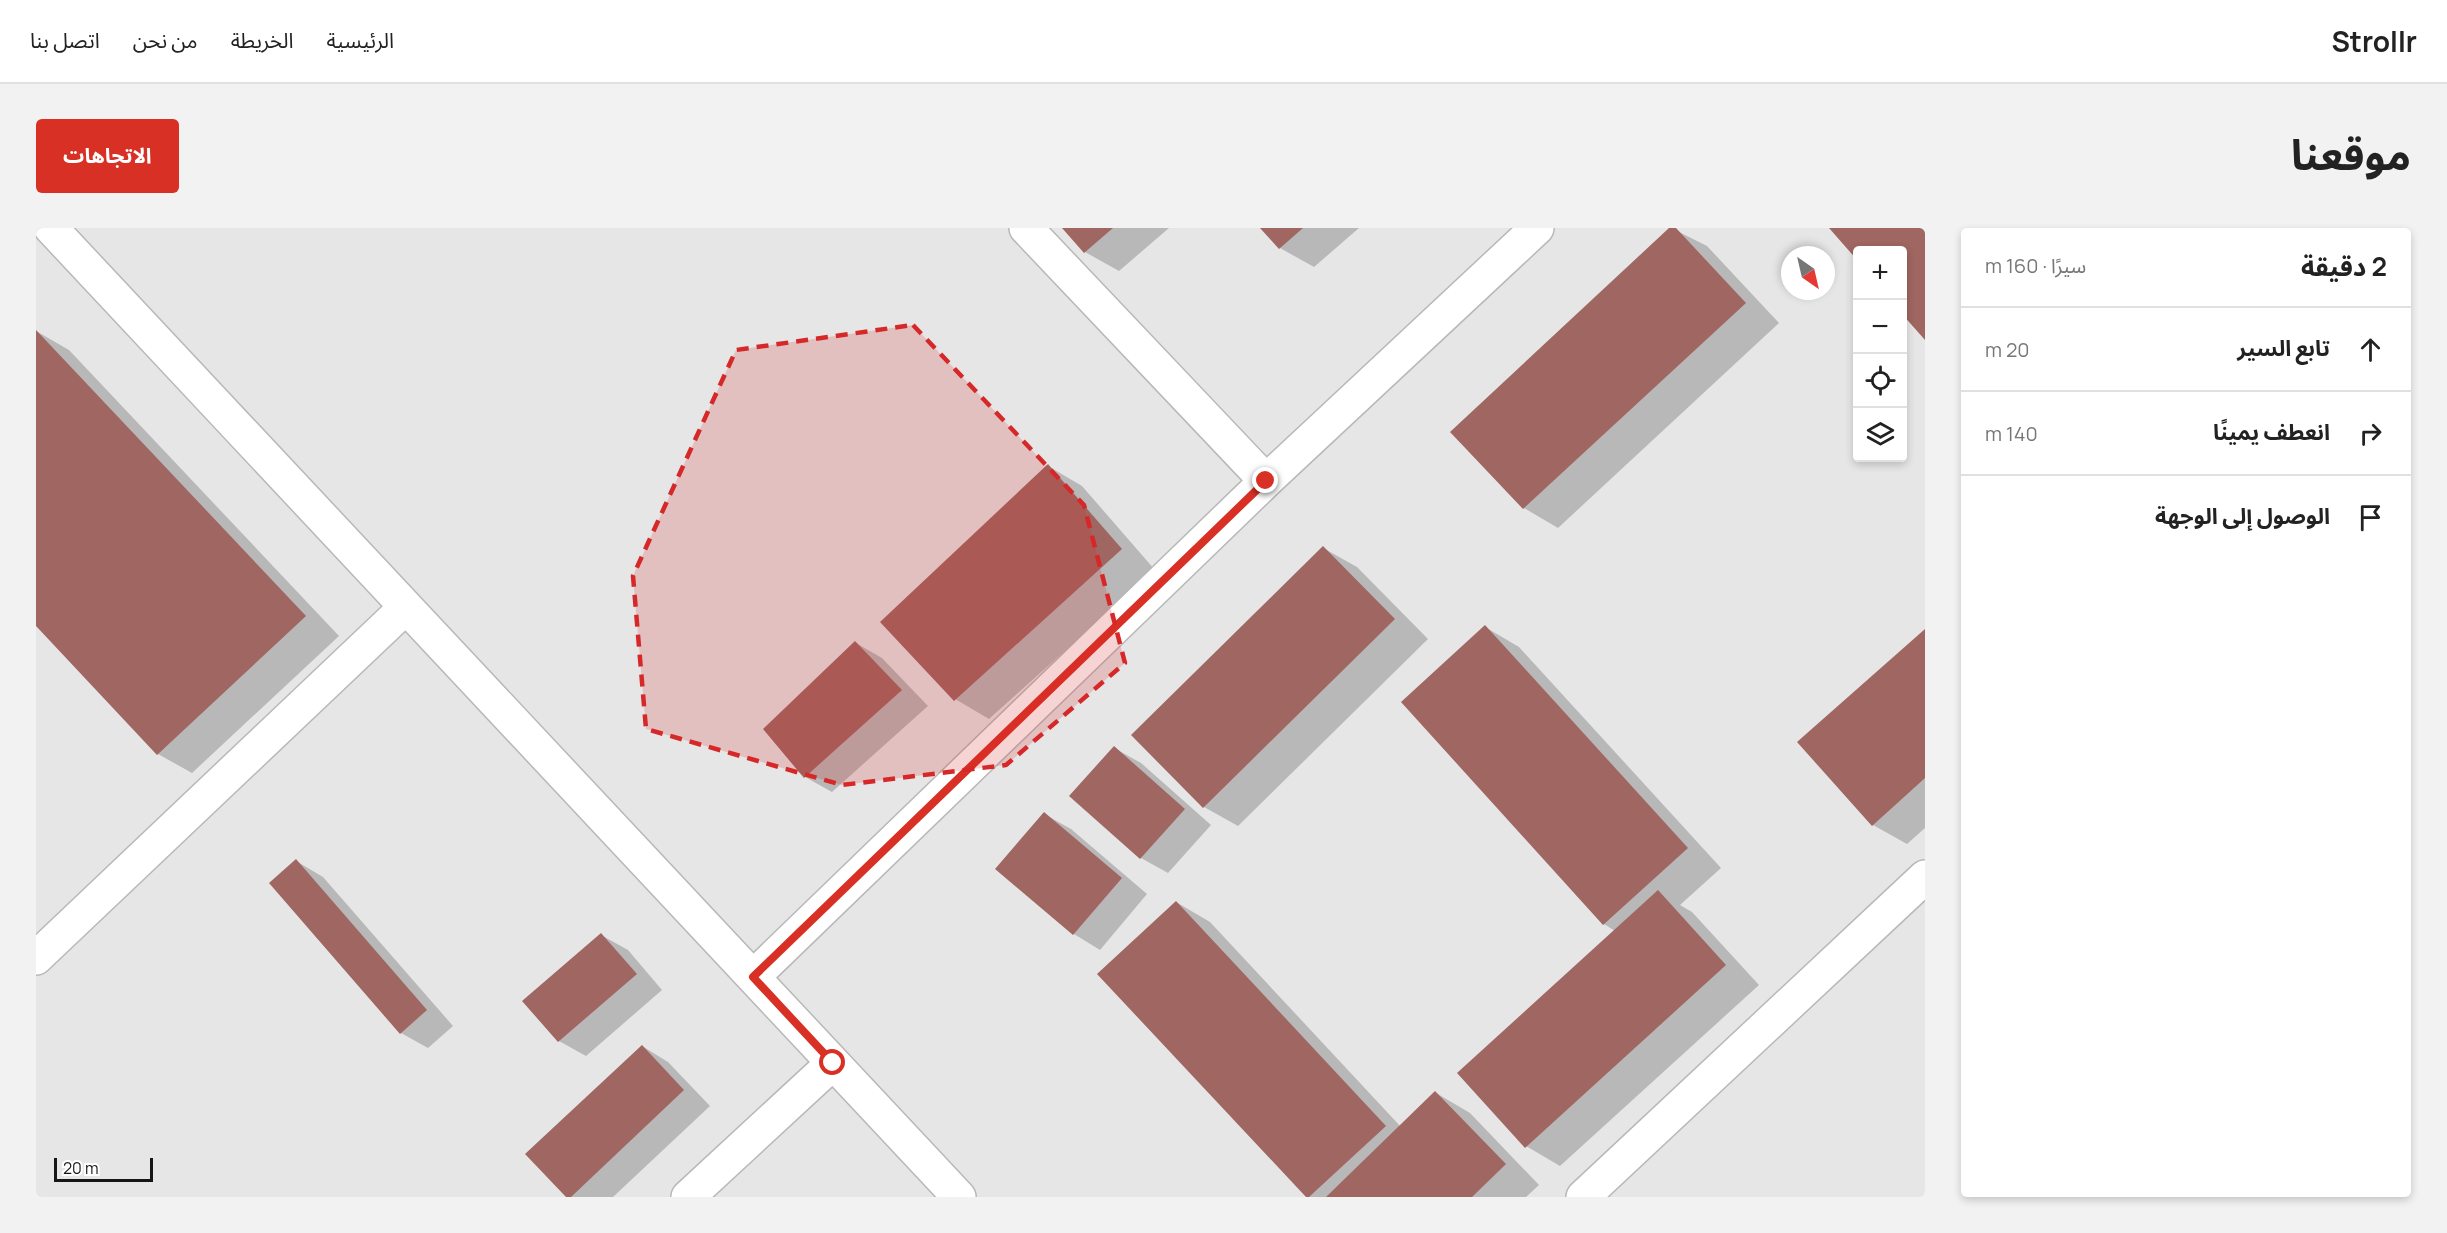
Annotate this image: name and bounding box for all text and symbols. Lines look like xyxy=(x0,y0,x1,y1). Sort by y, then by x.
text: Strollr xyxy=(2331,22,2417,60)
text: اتصل بنا xyxy=(30,26,100,54)
text: من نحن xyxy=(133,26,198,54)
text: الخريطة xyxy=(231,26,294,54)
text: الرئيسية xyxy=(327,26,394,54)
button: الاتجاهات xyxy=(36,119,179,193)
text: موقعنا xyxy=(2291,125,2411,183)
north arrow xyxy=(1781,246,1835,300)
map controls xyxy=(1853,246,1907,462)
button: + xyxy=(1853,246,1907,300)
text: 2 دقيقة xyxy=(2301,248,2387,284)
text: سيرًا · 160 m xyxy=(1985,252,2086,279)
button: − xyxy=(1853,300,1907,354)
text: تابع السير xyxy=(2237,333,2330,363)
icon: ahead xyxy=(2354,333,2387,366)
text: 20 m xyxy=(1985,336,2030,363)
button: locate xyxy=(1853,354,1907,408)
button: layers xyxy=(1853,408,1907,462)
text: انعطف يمينًا xyxy=(2213,417,2330,447)
icon: right xyxy=(2354,417,2387,450)
text: 140 m xyxy=(1985,420,2038,447)
route end xyxy=(1252,467,1278,493)
text: الوصول إلى الوجهة xyxy=(2155,501,2330,531)
icon: arrive xyxy=(2354,501,2387,534)
route start xyxy=(819,1049,845,1075)
scale bar xyxy=(54,1155,153,1182)
text: 20 m xyxy=(63,1157,99,1179)

